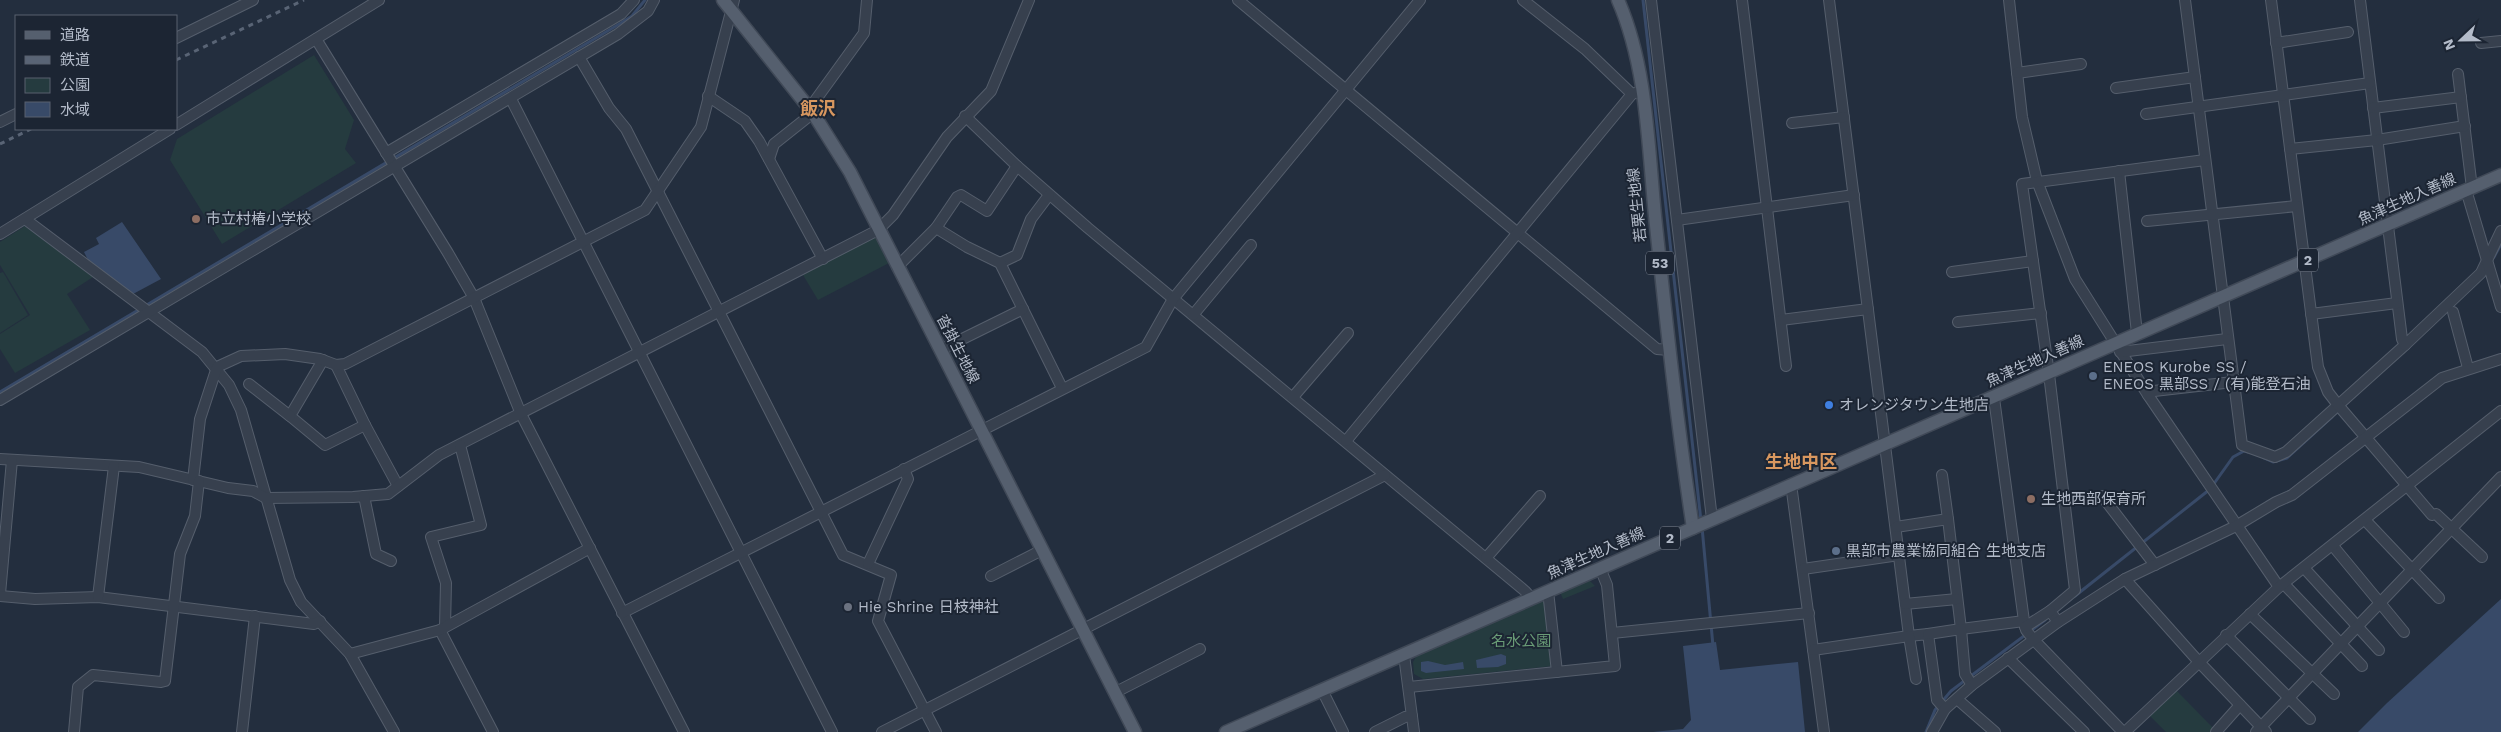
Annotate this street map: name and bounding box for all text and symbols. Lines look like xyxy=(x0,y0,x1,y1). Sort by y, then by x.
legend xyxy=(15,15,178,130)
north arrow xyxy=(2436,15,2486,65)
text: 道路 xyxy=(60,26,90,44)
text: N xyxy=(2440,37,2458,53)
text: 鉄道 xyxy=(60,51,90,69)
text: 公園 xyxy=(60,76,90,94)
district label: 飯沢 xyxy=(800,98,836,119)
text: 水域 xyxy=(60,101,90,119)
street label: 若栗生地線 xyxy=(1624,167,1650,243)
street label: 魚津生地入善線 xyxy=(2355,169,2459,229)
place label: 市立村椿小学校 xyxy=(206,210,311,228)
marker: 市立村椿小学校 xyxy=(190,213,202,225)
road number: 2 xyxy=(2298,248,2318,272)
road number: 53 xyxy=(1646,252,1674,274)
street label: 沓掛生地線 xyxy=(933,311,983,387)
street label: 魚津生地入善線 xyxy=(1983,331,2087,391)
place label: ENEOS Kurobe SS / ENEOS 黒部SS / (有)能登石油 xyxy=(2103,358,2310,393)
marker: ENEOS Kurobe SS / ENEOS 黒部SS / (有)能登石油 xyxy=(2087,370,2099,382)
place label: オレンジタウン生地店 xyxy=(1839,396,1989,414)
marker: オレンジタウン生地店 xyxy=(1823,399,1835,411)
district label: 生地中区 xyxy=(1765,451,1837,472)
place label: 生地西部保育所 xyxy=(2041,490,2146,508)
marker: 生地西部保育所 xyxy=(2025,493,2037,505)
street label: 魚津生地入善線 xyxy=(1544,523,1648,583)
road number: 2 xyxy=(1660,526,1680,550)
place label: 黒部市農業協同組合 生地支店 xyxy=(1846,542,2046,560)
marker: 黒部市農業協同組合 生地支店 xyxy=(1830,545,1842,557)
place label: Hie Shrine 日枝神社 xyxy=(858,598,999,616)
marker: Hie Shrine 日枝神社 xyxy=(842,601,854,613)
park label: 名水公園 xyxy=(1491,632,1551,650)

